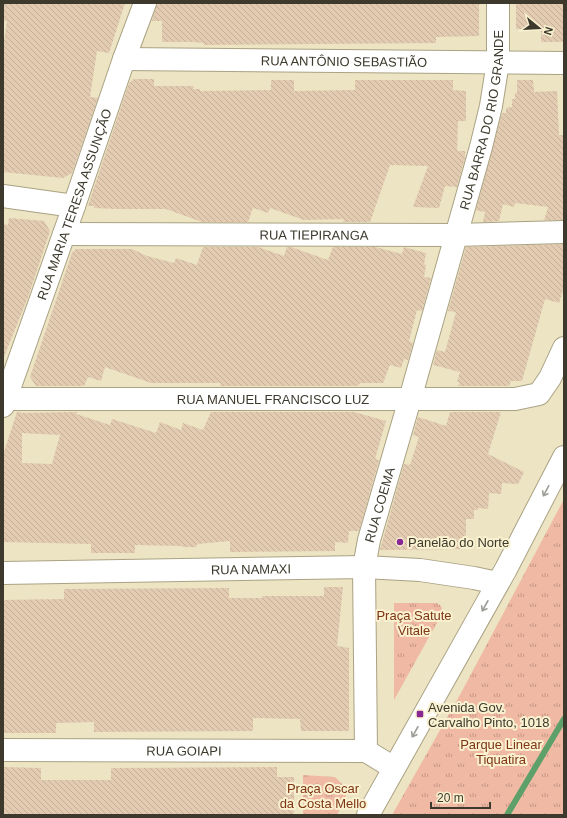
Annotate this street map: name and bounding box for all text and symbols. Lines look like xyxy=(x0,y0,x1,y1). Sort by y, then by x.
north arrow xyxy=(519,8,559,48)
text: N xyxy=(542,25,555,37)
street label: RUA BARRA DO RIO GRANDE xyxy=(456,29,506,211)
street label: RUA ANTÔNIO SEBASTIÃO xyxy=(261,53,427,69)
street label: RUA MARIA TERESA ASSUNÇÃO xyxy=(34,107,114,302)
street label: RUA TIEPIRANGA xyxy=(260,227,369,242)
street label: RUA MANUEL FRANCISCO LUZ xyxy=(177,392,369,407)
street label: RUA COEMA xyxy=(361,465,397,544)
one-way arrow xyxy=(542,485,549,497)
place label: Panelão do Norte xyxy=(408,535,509,550)
marker: Panelão do Norte xyxy=(395,537,405,547)
street label: RUA NAMAXI xyxy=(211,561,291,577)
one-way arrow xyxy=(480,600,488,612)
park label: Praça Satute Vitale xyxy=(376,608,452,638)
place label: Avenida Gov. Carvalho Pinto, 1018 xyxy=(428,700,549,730)
marker: Avenida Gov. Carvalho Pinto, 1018 xyxy=(415,709,425,719)
one-way arrow xyxy=(411,726,418,738)
park label: Parque Linear Tiquatira xyxy=(460,737,543,767)
street label: RUA GOIAPI xyxy=(146,743,222,758)
park label: Praça Oscar da Costa Mello xyxy=(280,781,366,811)
scale bar xyxy=(431,784,490,810)
text: 20 m xyxy=(437,791,464,805)

